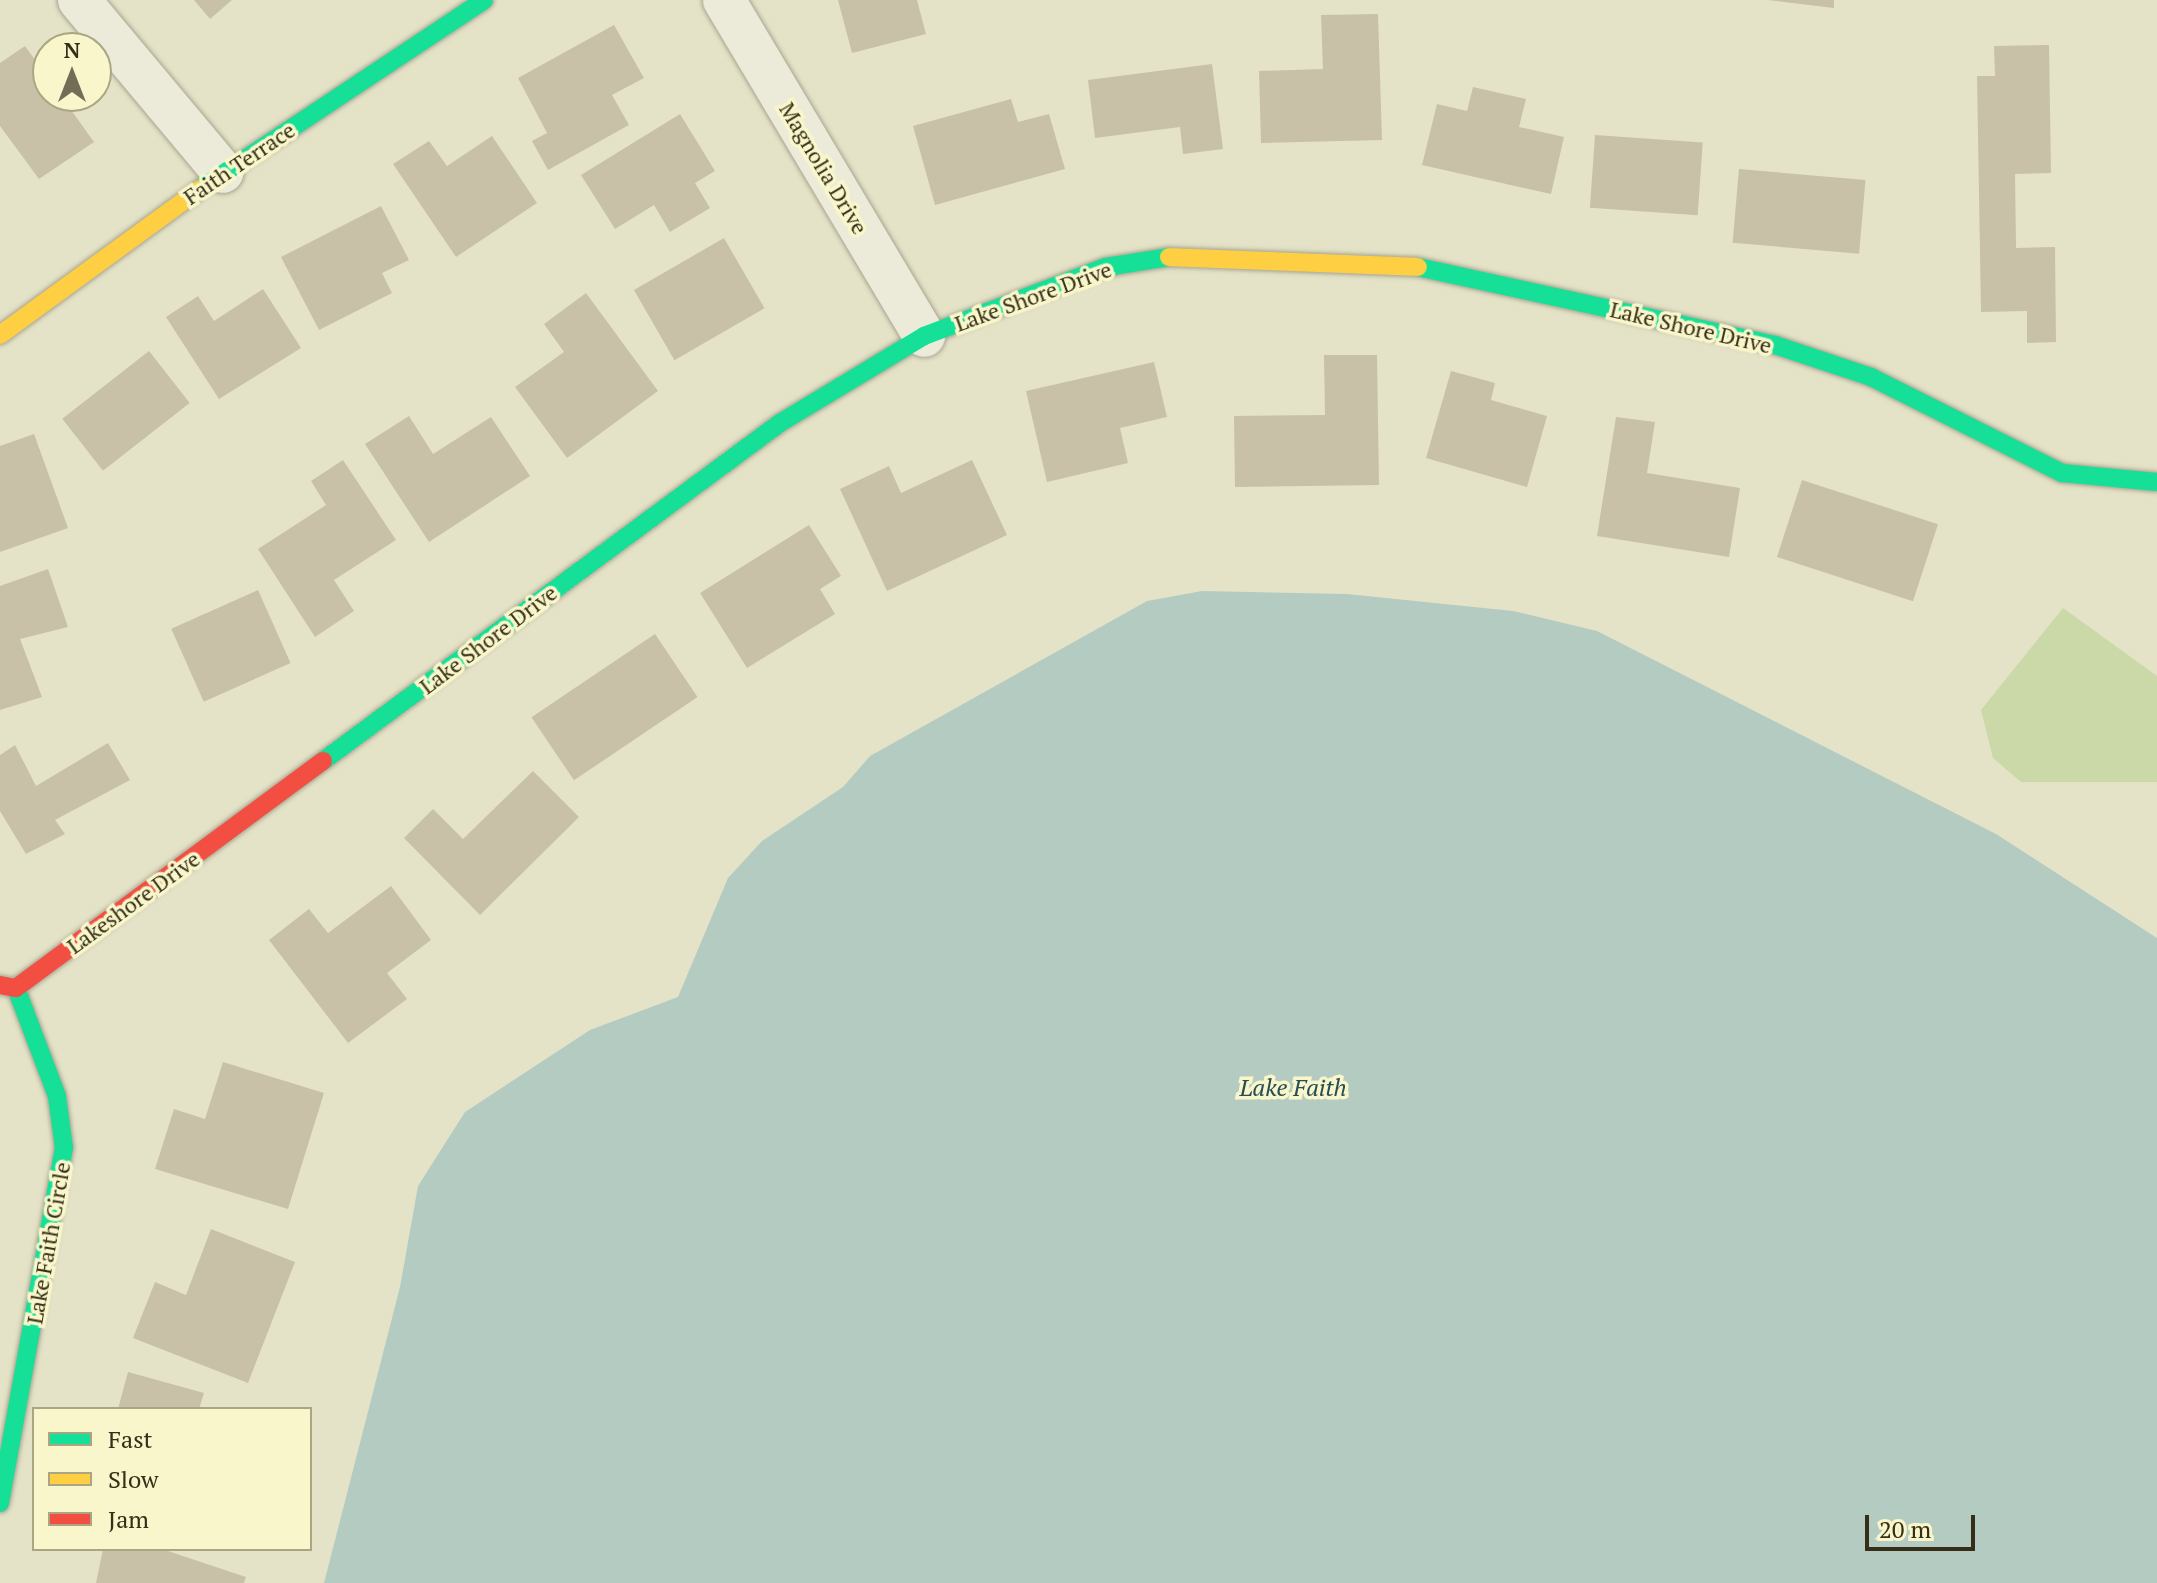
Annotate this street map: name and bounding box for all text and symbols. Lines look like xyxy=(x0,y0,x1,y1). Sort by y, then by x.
north arrow xyxy=(32,32,112,112)
text: N xyxy=(64,35,80,64)
street label: Magnolia Drive xyxy=(774,97,874,239)
street label: Faith Terrace xyxy=(178,116,300,210)
street label: Lake Shore Drive xyxy=(951,255,1115,337)
street label: Lake Shore Drive xyxy=(1608,296,1774,358)
street label: Lake Shore Drive xyxy=(414,579,562,699)
street label: Lakeshore Drive xyxy=(62,845,204,959)
water label: Lake Faith xyxy=(1239,1074,1347,1102)
street label: Lake Faith Circle xyxy=(21,1160,75,1326)
legend xyxy=(32,1407,312,1551)
text: Fast xyxy=(108,1423,152,1455)
text: Slow xyxy=(108,1463,159,1495)
scale bar xyxy=(1869,1499,1979,1549)
text: Jam xyxy=(108,1503,149,1535)
text: 20 m xyxy=(1879,1513,1931,1545)

